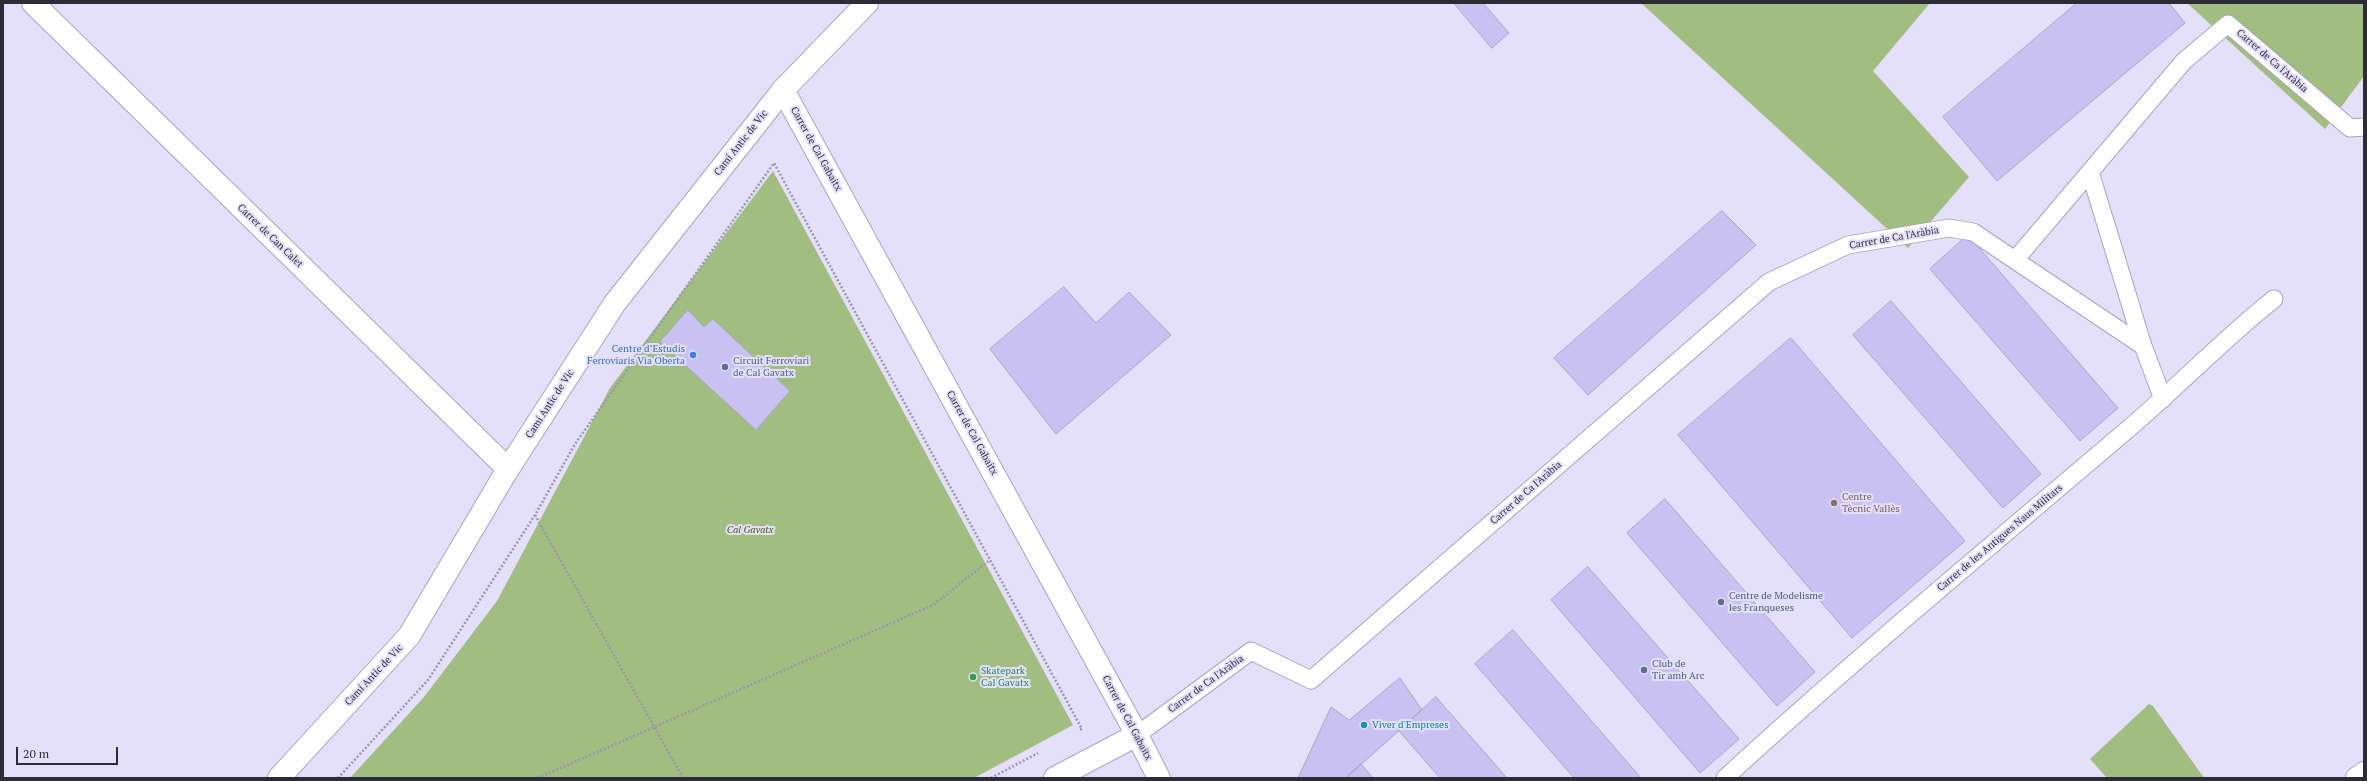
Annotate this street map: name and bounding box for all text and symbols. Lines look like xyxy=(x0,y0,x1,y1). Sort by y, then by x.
street label: Carrer de Ca l'Aràbia xyxy=(2234,27,2310,95)
street label: Carrer de Cal Gabaitx xyxy=(788,105,844,193)
street label: Camí Antic de Vic xyxy=(712,108,770,178)
street label: Carrer de Can Calet xyxy=(235,202,305,270)
street label: Carrer de Ca l'Aràbia xyxy=(1848,224,1940,252)
place label: Centre d’Estudis Ferroviaris Via Oberta xyxy=(587,343,685,366)
marker: Centre d’Estudis Ferroviaris Via Oberta xyxy=(688,350,698,360)
place label: Circuit Ferroviari de Cal Gavatx xyxy=(733,355,809,378)
marker: Circuit Ferroviari de Cal Gavatx xyxy=(720,362,730,372)
street label: Camí Antic de Vic xyxy=(523,367,577,441)
street label: Carrer de Cal Gabaitx xyxy=(944,389,1000,477)
street label: Carrer de Ca l'Aràbia xyxy=(1488,459,1564,527)
street label: Carrer de les Antigues Naus Militars xyxy=(1935,482,2065,594)
place label: Centre Tècnic Vallès xyxy=(1842,491,1900,514)
marker: Centre Tècnic Vallès xyxy=(1829,498,1839,508)
park label: Cal Gavatx xyxy=(727,524,773,536)
place label: Centre de Modelisme les Franqueses xyxy=(1729,590,1823,614)
marker: Centre de Modelisme les Franqueses xyxy=(1716,597,1726,607)
street label: Camí Antic de Vic xyxy=(342,642,406,708)
street label: Carrer de Ca l'Aràbia xyxy=(1166,653,1246,715)
place label: Club de Tir amb Arc xyxy=(1652,658,1704,682)
place label: Skatepark Cal Gavatx xyxy=(981,665,1029,688)
marker: Club de Tir amb Arc xyxy=(1639,665,1649,675)
marker: Skatepark Cal Gavatx xyxy=(968,672,978,682)
street label: Carrer de Cal Gabaitx xyxy=(1099,673,1155,763)
place label: Viver d'Empreses xyxy=(1372,719,1448,731)
marker: Viver d'Empreses xyxy=(1359,720,1369,730)
scale bar xyxy=(18,739,120,765)
text: 20 m xyxy=(23,746,49,761)

